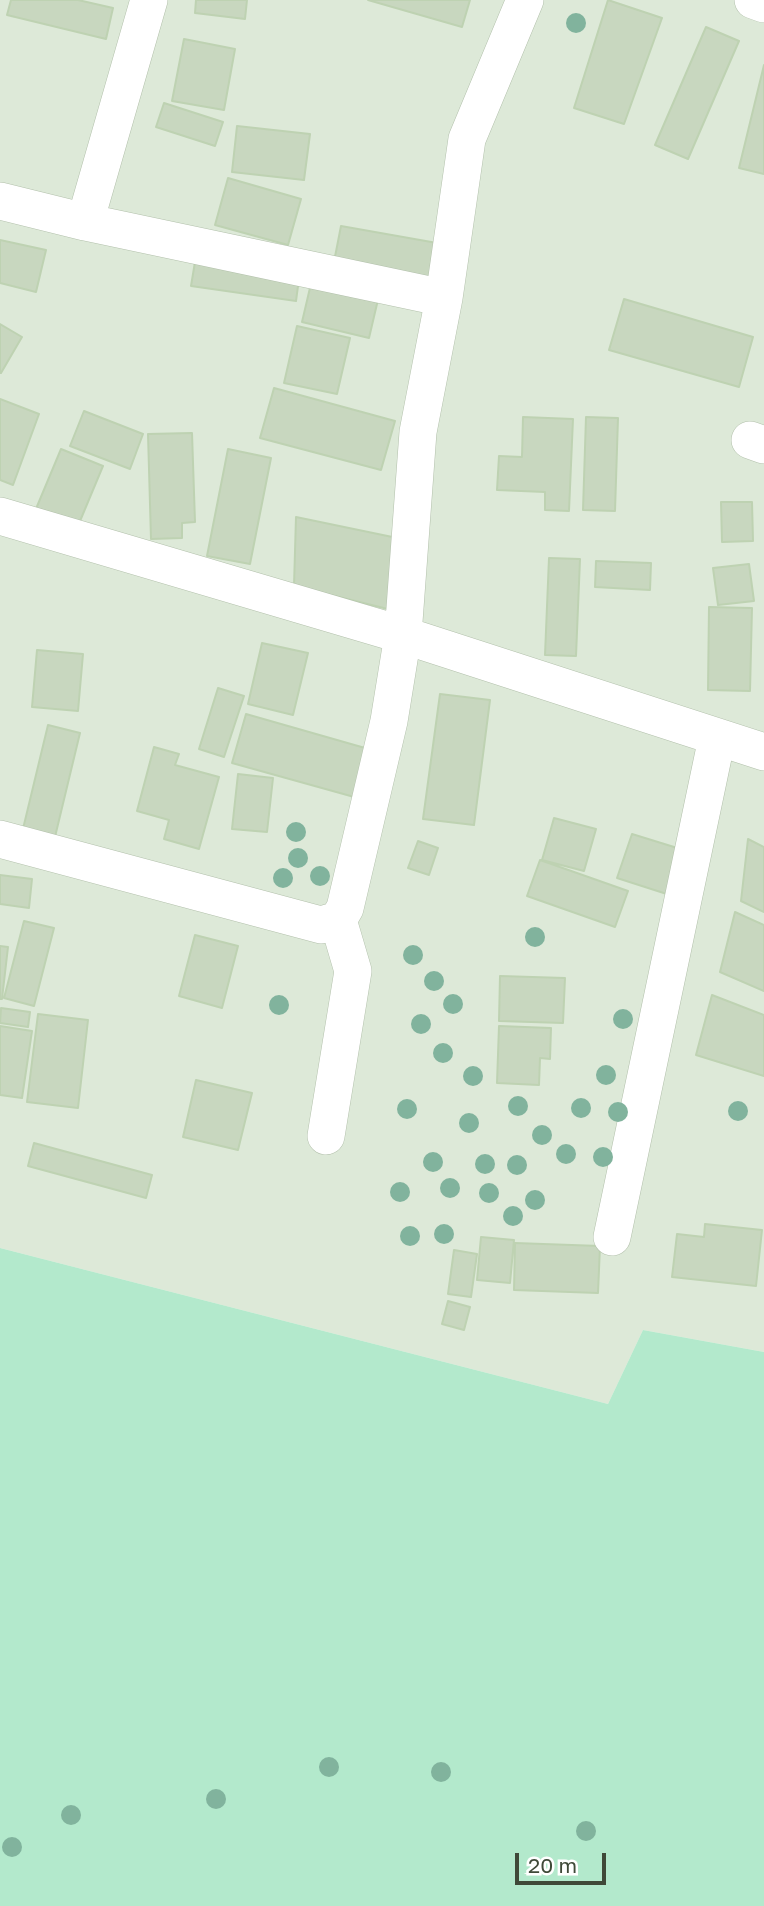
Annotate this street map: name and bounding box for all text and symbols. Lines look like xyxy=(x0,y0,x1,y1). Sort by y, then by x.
scale bar xyxy=(519,1840,610,1884)
text: 20 m xyxy=(528,1852,577,1878)

